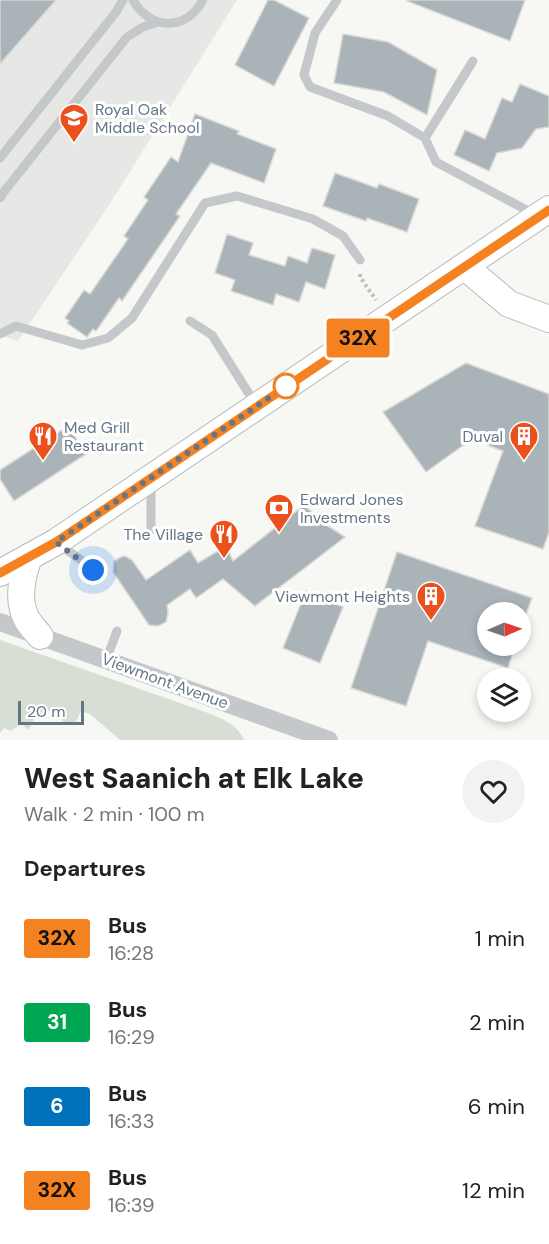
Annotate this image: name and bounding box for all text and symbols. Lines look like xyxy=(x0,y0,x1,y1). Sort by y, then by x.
place label: Royal Oak Middle School xyxy=(95,99,199,138)
school or university icon: Royal Oak Middle School xyxy=(58,102,90,144)
line badge: 32X xyxy=(324,318,392,358)
text: 32X xyxy=(339,324,377,352)
unlabelled marker xyxy=(273,373,299,399)
place label: Med Grill Restaurant xyxy=(64,417,144,456)
restaurant icon: Med Grill Restaurant xyxy=(27,420,59,462)
building icon: Duval xyxy=(508,420,540,462)
place label: Duval xyxy=(463,426,503,447)
place label: Edward Jones Investments xyxy=(300,489,403,528)
bank icon: Edward Jones Investments xyxy=(263,492,295,534)
restaurant icon: The Village xyxy=(208,518,240,560)
place label: The Village xyxy=(123,524,203,545)
your location xyxy=(78,555,108,585)
building icon: Viewmont Heights xyxy=(415,580,447,622)
place label: Viewmont Heights xyxy=(275,586,410,607)
north arrow xyxy=(477,602,531,656)
map controls xyxy=(477,602,531,722)
street label: Viewmont Avenue xyxy=(99,648,231,714)
button: layers xyxy=(477,668,531,722)
scale bar xyxy=(18,698,84,726)
text: 20 m xyxy=(27,701,66,722)
text: West Saanich at Elk Lake xyxy=(24,760,364,797)
button: heart xyxy=(462,760,525,823)
text: Walk · 2 min · 100 m xyxy=(24,801,205,827)
text: Departures xyxy=(24,854,146,883)
text: Bus xyxy=(108,911,147,940)
text: 32X xyxy=(38,924,76,952)
text: 1 min xyxy=(475,924,525,953)
text: 16:28 xyxy=(108,940,154,966)
text: Bus xyxy=(108,995,147,1024)
text: 31 xyxy=(47,1008,67,1036)
text: 2 min xyxy=(469,1008,525,1037)
text: 16:29 xyxy=(108,1024,155,1050)
text: Bus xyxy=(108,1079,147,1108)
text: 6 xyxy=(50,1092,64,1120)
text: 6 min xyxy=(468,1092,525,1121)
text: 16:33 xyxy=(108,1108,154,1134)
text: Bus xyxy=(108,1163,147,1192)
text: 32X xyxy=(38,1176,76,1204)
text: 12 min xyxy=(462,1176,525,1205)
text: 16:39 xyxy=(108,1192,155,1218)

